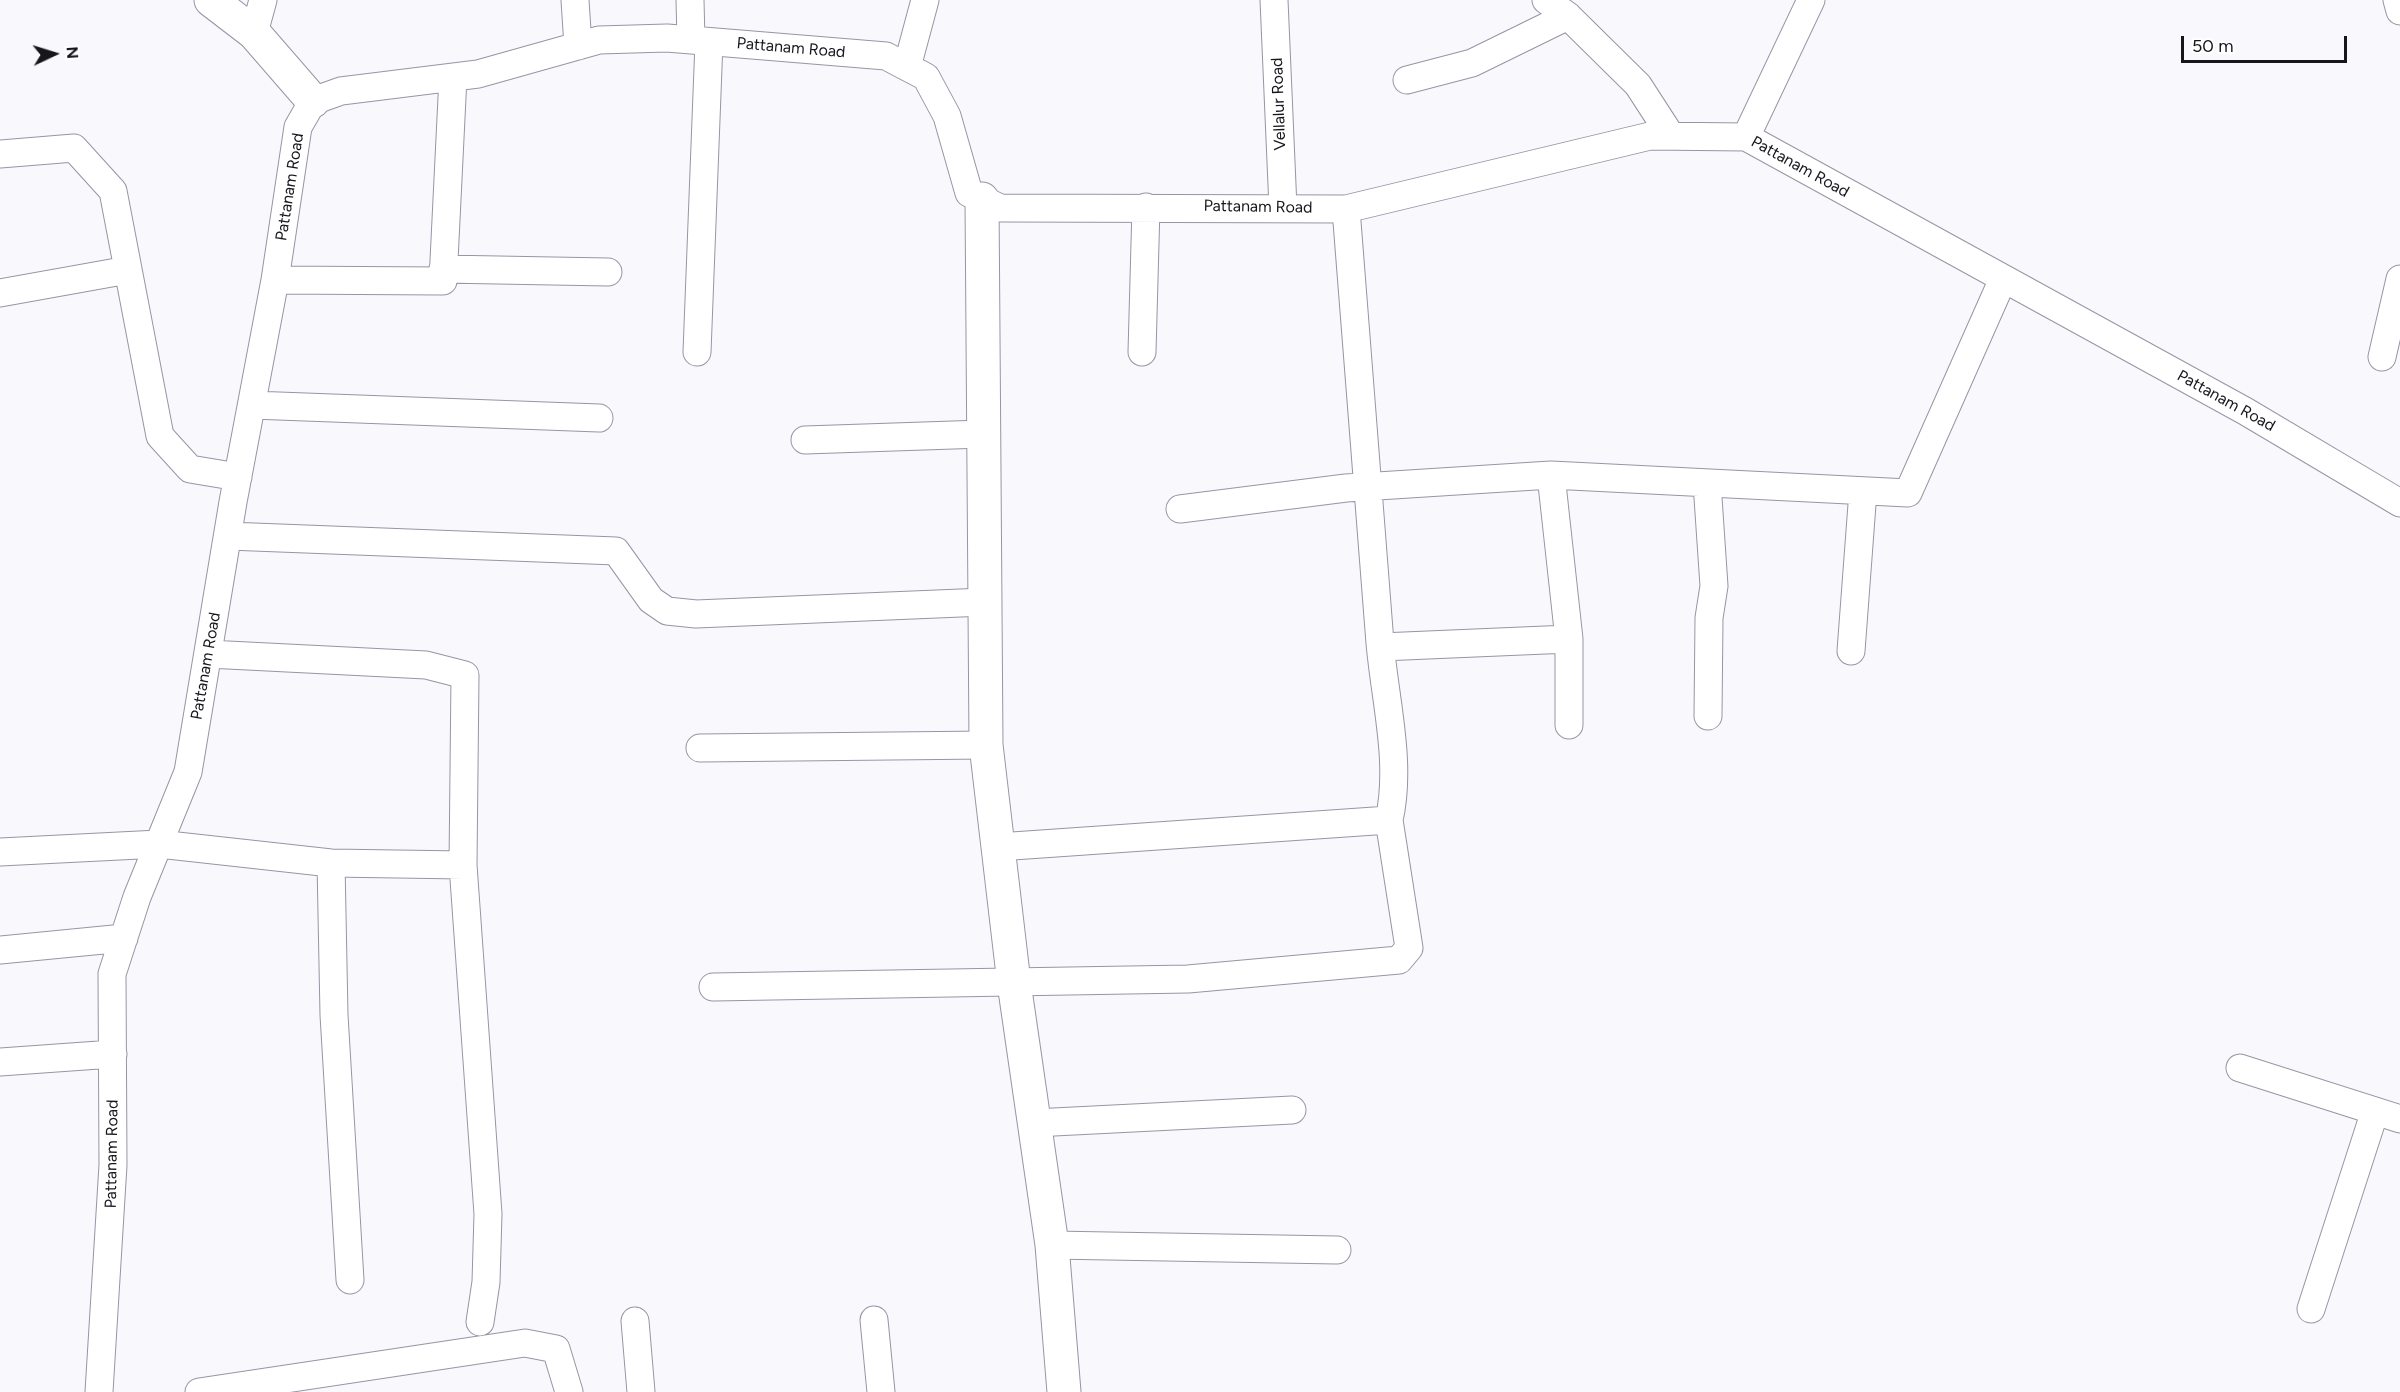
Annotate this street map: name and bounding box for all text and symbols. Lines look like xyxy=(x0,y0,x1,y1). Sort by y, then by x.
north arrow xyxy=(24,24,84,84)
scale bar xyxy=(2184,24,2350,62)
street label: Pattanam Road xyxy=(736,34,846,62)
text: 50 m xyxy=(2192,35,2234,57)
text: N xyxy=(63,46,82,60)
street label: Vellalur Road xyxy=(1268,57,1290,151)
street label: Pattanam Road xyxy=(272,132,308,242)
street label: Pattanam Road xyxy=(1748,132,1852,202)
street label: Pattanam Road xyxy=(1203,196,1313,218)
street label: Pattanam Road xyxy=(2174,366,2278,436)
street label: Pattanam Road xyxy=(187,611,225,721)
street label: Pattanam Road xyxy=(101,1099,123,1209)

